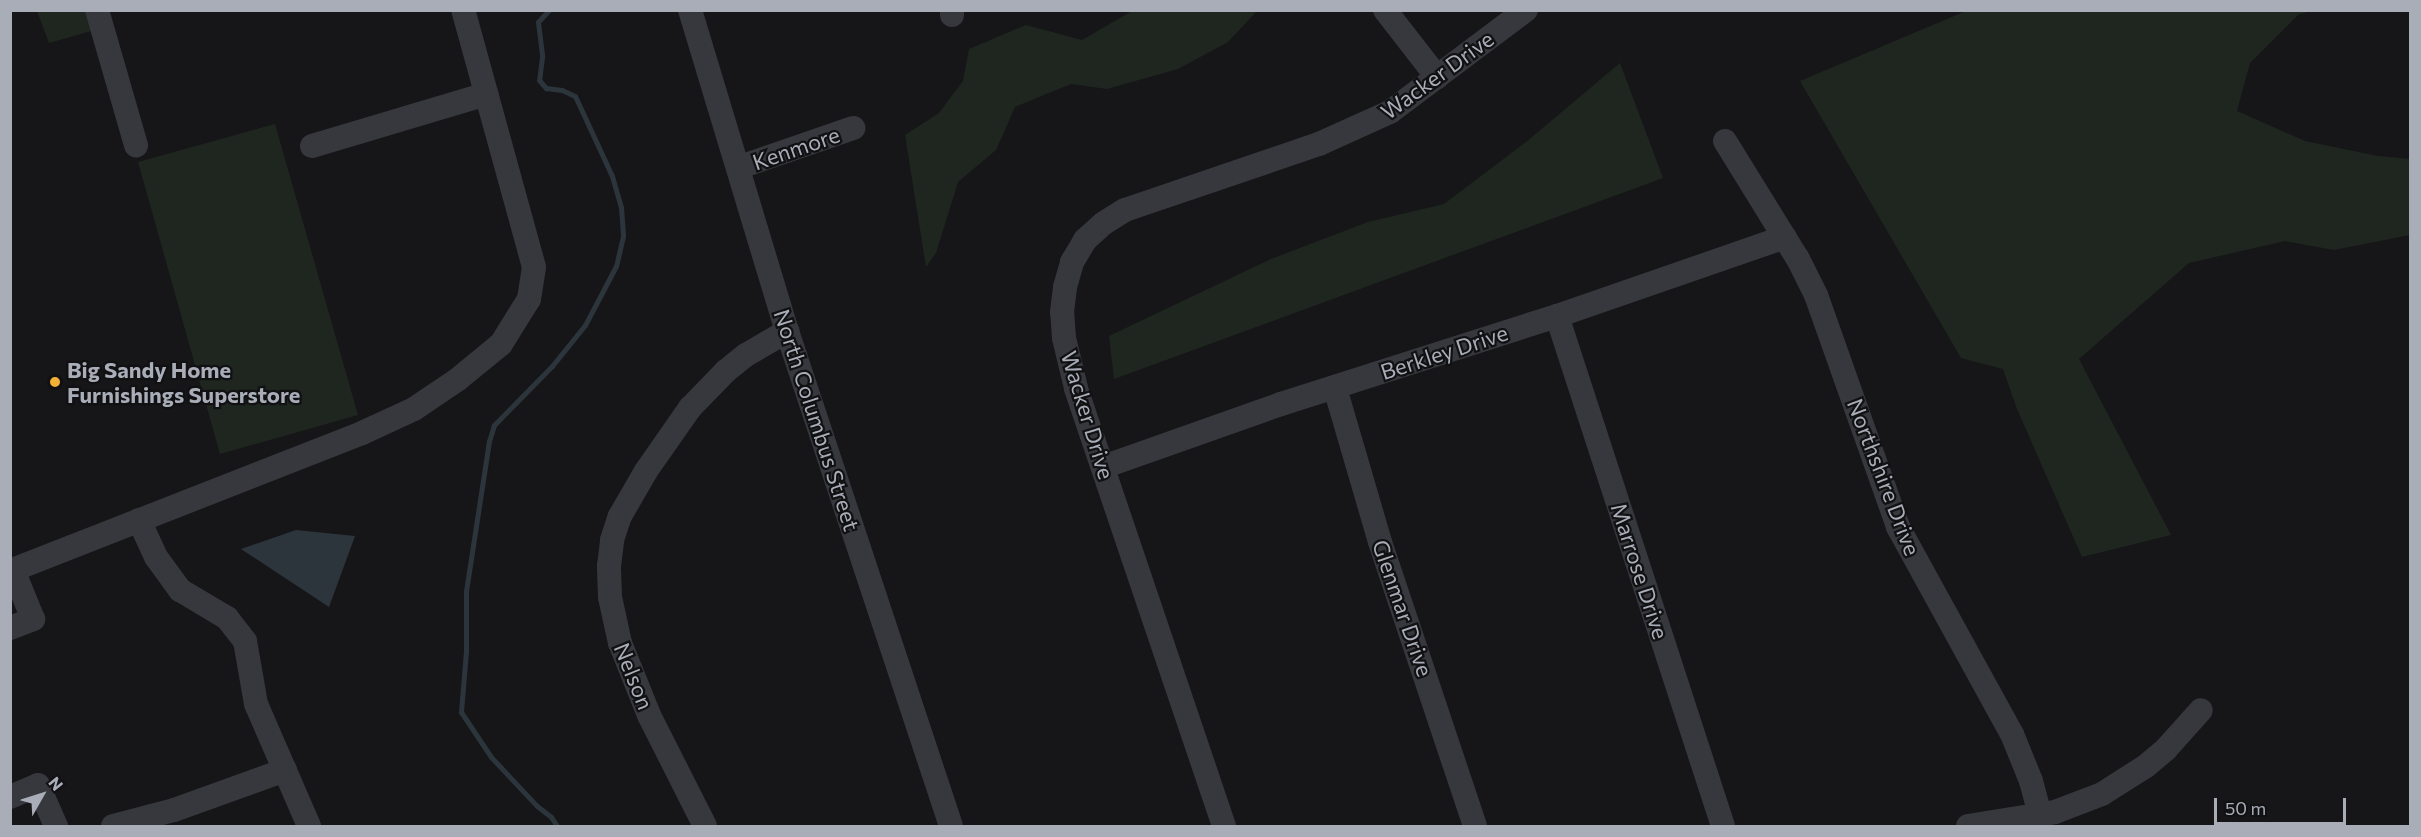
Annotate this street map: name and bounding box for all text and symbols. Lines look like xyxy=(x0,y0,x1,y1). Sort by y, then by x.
street label: Wacker Drive xyxy=(1376,25,1498,125)
street label: Kenmore xyxy=(749,121,843,175)
street label: North Columbus Street xyxy=(769,306,865,534)
street label: Berkley Drive xyxy=(1377,319,1511,385)
street label: Wacker Drive xyxy=(1056,348,1120,482)
place label: Big Sandy Home Furnishings Superstore xyxy=(67,356,300,408)
marker: Big Sandy Home Furnishings Superstore xyxy=(48,375,62,389)
street label: Northshire Drive xyxy=(1842,395,1926,559)
street label: Marrose Drive xyxy=(1606,500,1674,642)
street label: Glenmar Drive xyxy=(1367,536,1439,680)
street label: Nelson xyxy=(609,639,659,713)
north arrow xyxy=(12,765,72,825)
text: N xyxy=(45,773,68,794)
scale bar xyxy=(2217,786,2349,824)
text: 50 m xyxy=(2225,797,2266,819)

